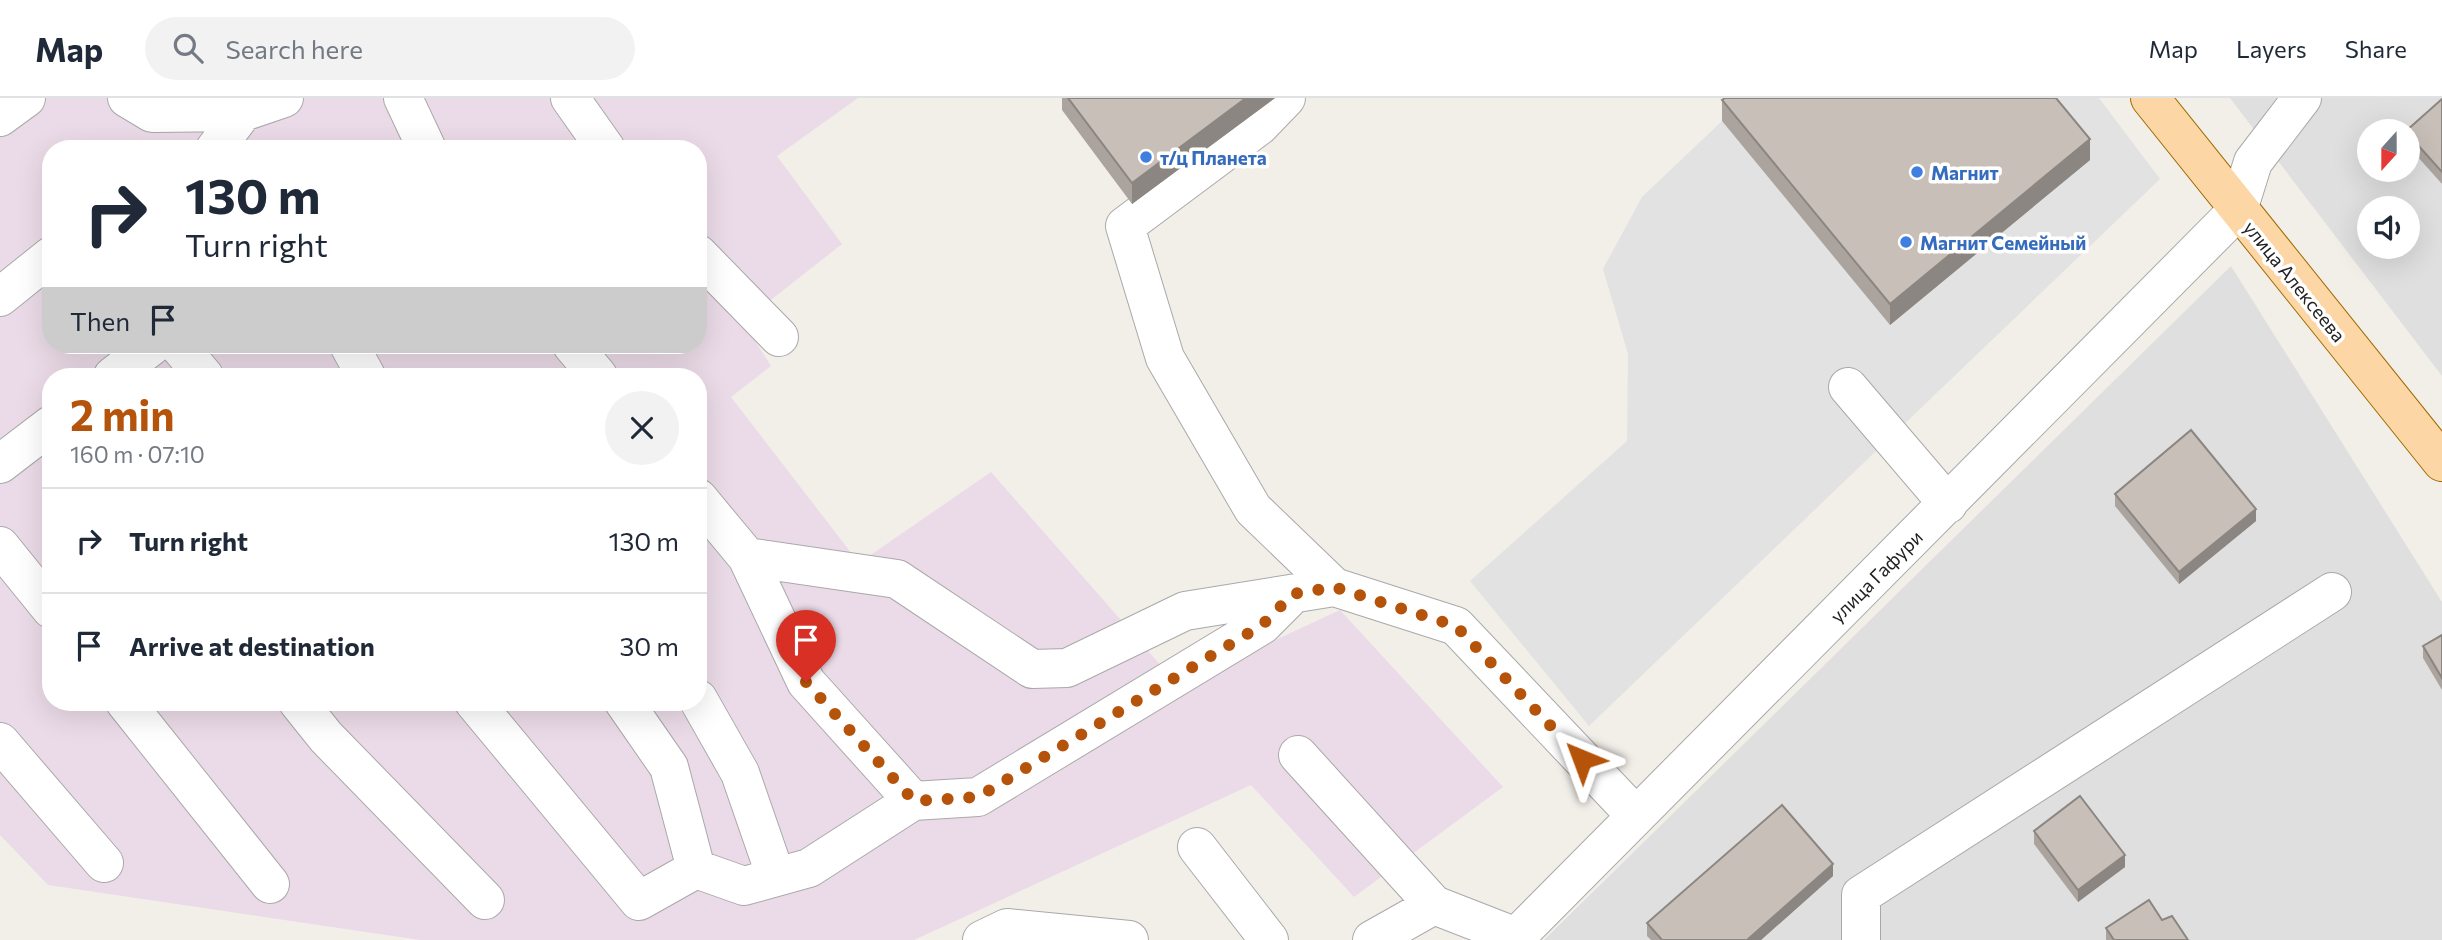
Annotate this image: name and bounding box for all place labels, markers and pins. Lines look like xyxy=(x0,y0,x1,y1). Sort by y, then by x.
place label: т/ц Планета xyxy=(1160,146,1267,169)
marker: т/ц Планета xyxy=(1138,149,1154,165)
place label: Магнит xyxy=(1931,161,1999,184)
marker: Магнит xyxy=(1909,164,1925,180)
place label: Магнит Семейный xyxy=(1920,231,2086,254)
marker: Магнит Семейный xyxy=(1898,234,1914,250)
pin xyxy=(776,610,836,682)

